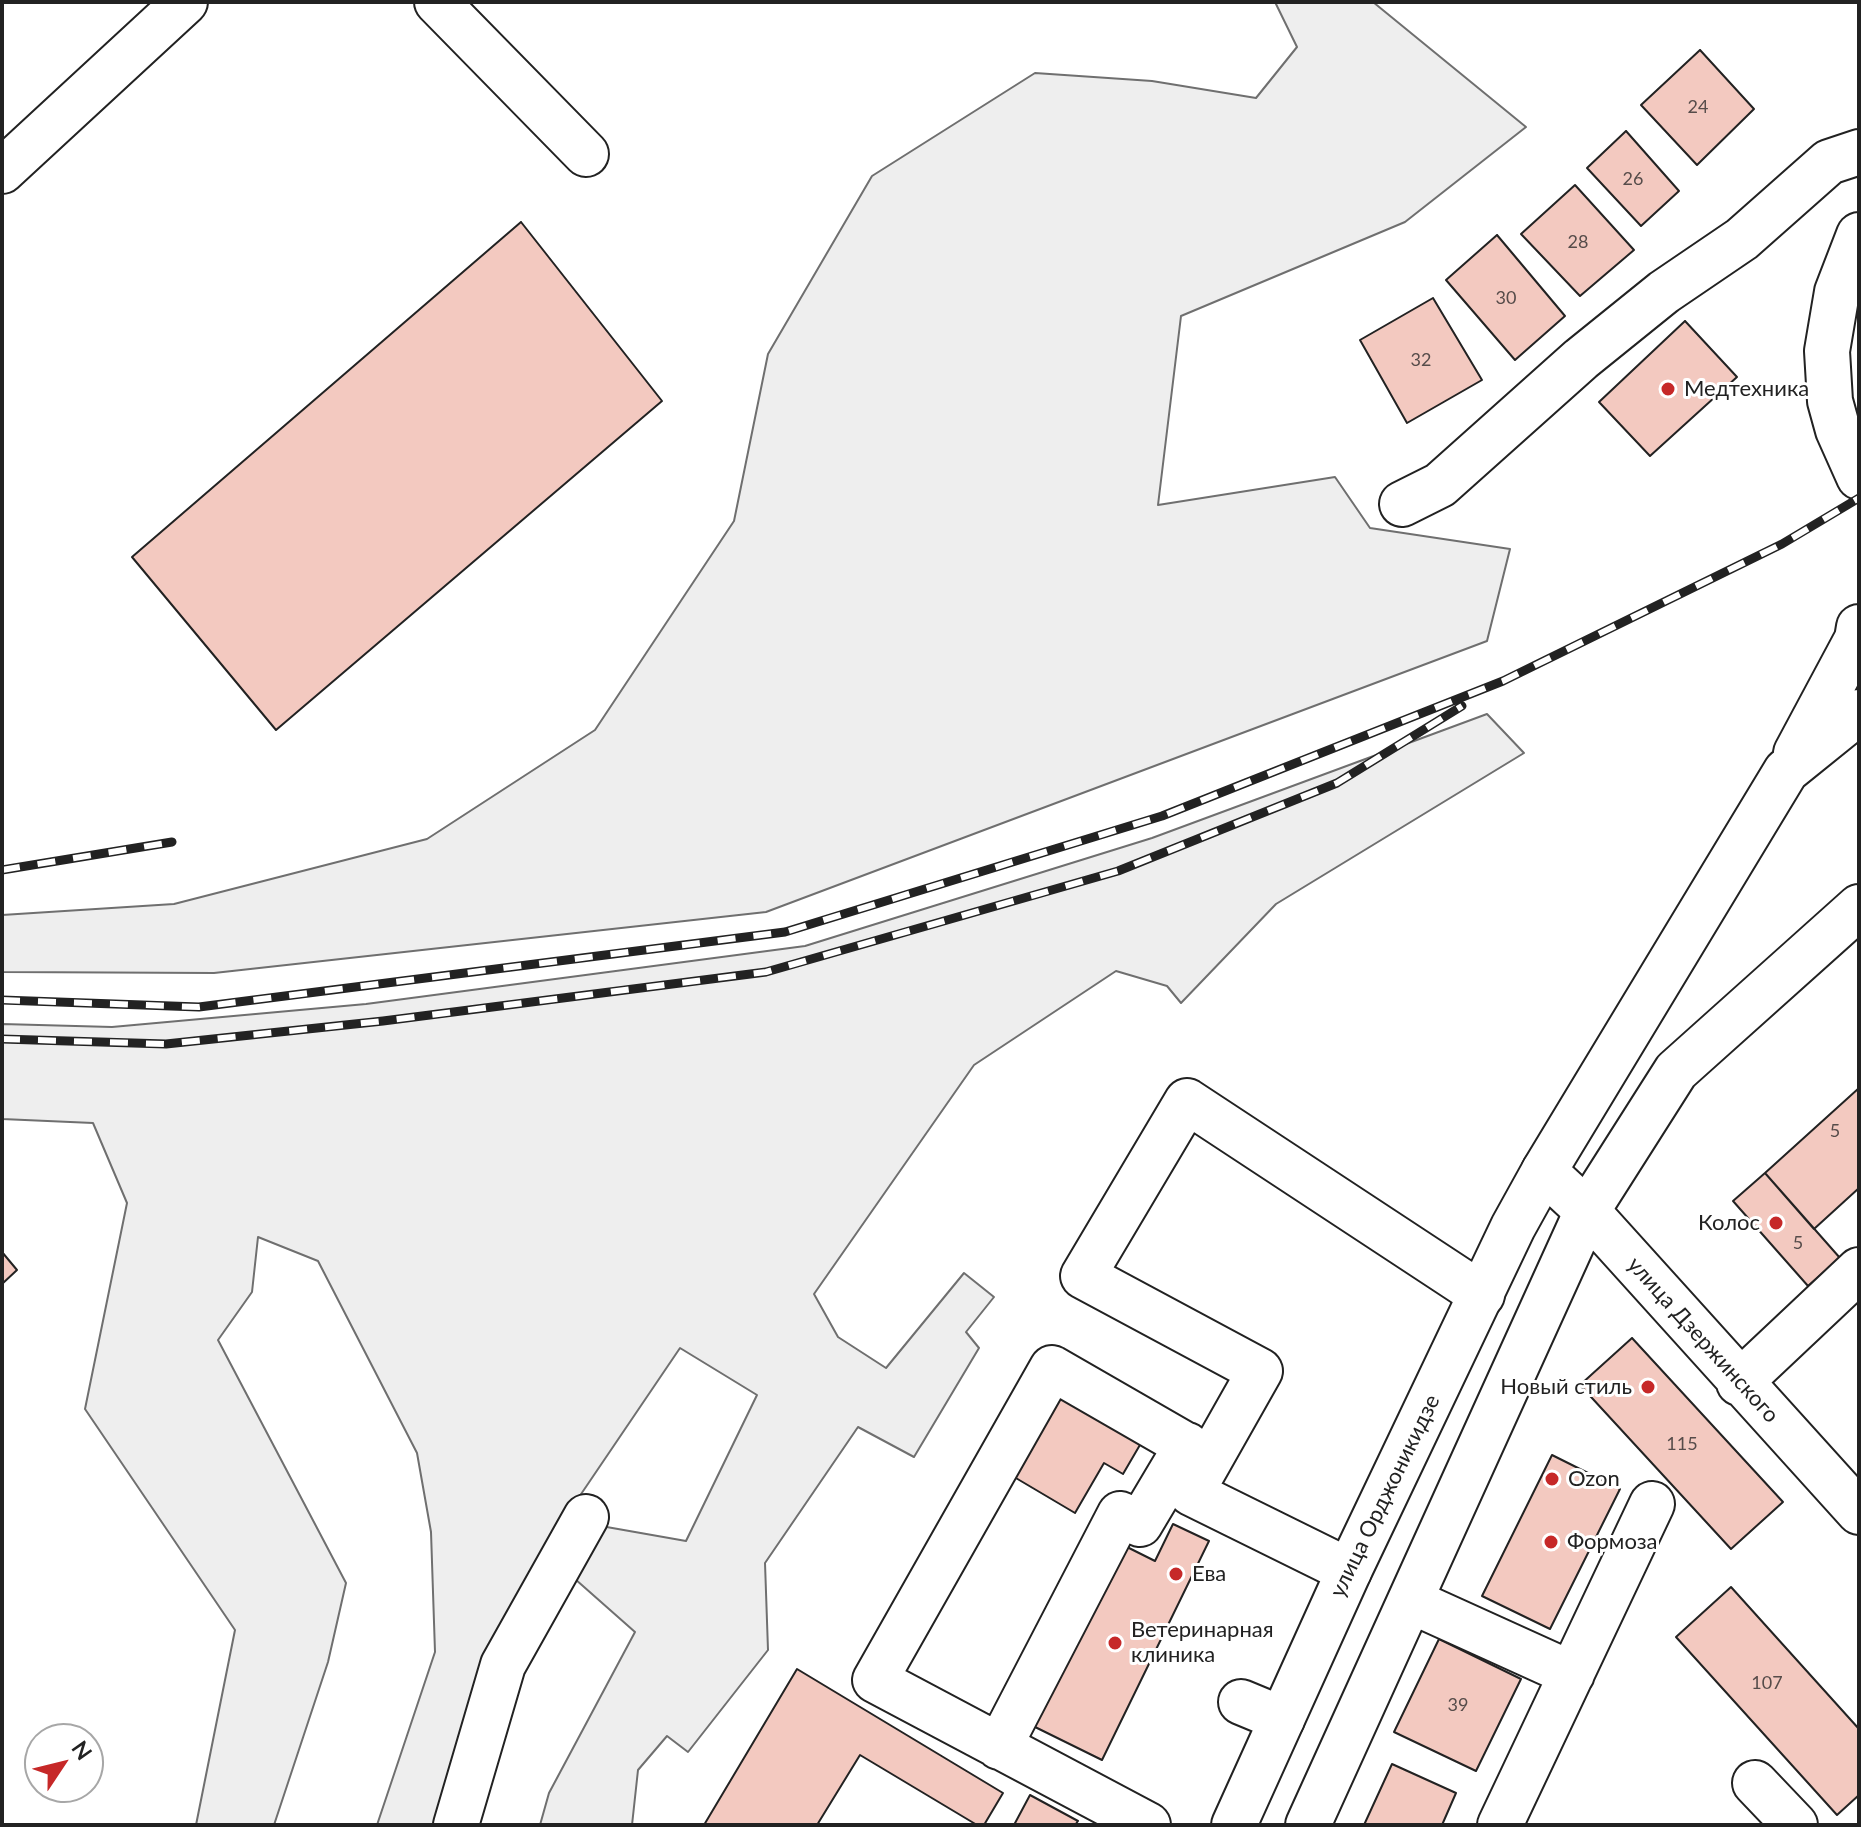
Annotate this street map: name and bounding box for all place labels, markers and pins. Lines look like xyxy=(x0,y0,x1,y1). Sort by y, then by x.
place label: Медтехника xyxy=(1684,376,1809,402)
marker: Медтехника xyxy=(1659,380,1677,398)
place label: Колос xyxy=(1698,1210,1760,1236)
marker: Колос xyxy=(1767,1214,1785,1232)
place label: Новый стиль xyxy=(1500,1374,1632,1400)
marker: Новый стиль xyxy=(1639,1378,1657,1396)
place label: Ozon xyxy=(1568,1466,1620,1492)
marker: Ozon xyxy=(1543,1470,1561,1488)
place label: Формоза xyxy=(1567,1529,1657,1555)
marker: Формоза xyxy=(1542,1533,1560,1551)
place label: Ева xyxy=(1192,1561,1226,1587)
marker: Ева xyxy=(1167,1565,1185,1583)
place label: Ветеринарная клиника xyxy=(1131,1617,1274,1668)
marker: Ветеринарная клиника xyxy=(1106,1634,1124,1652)

